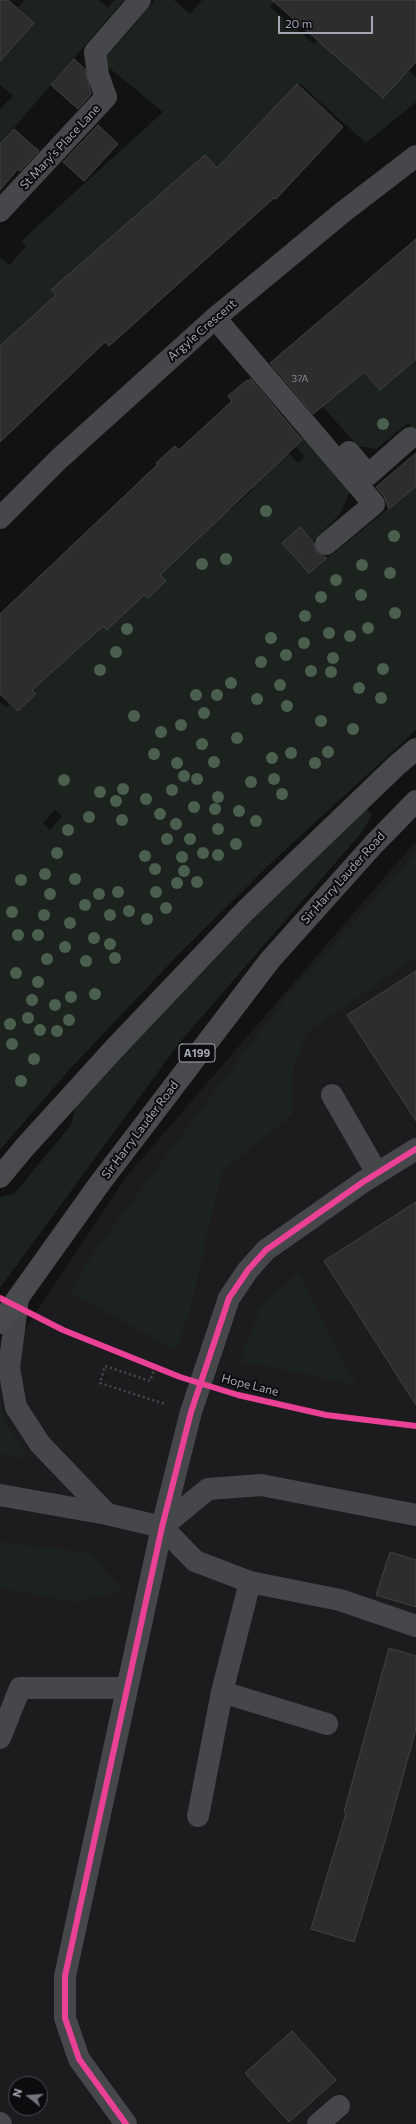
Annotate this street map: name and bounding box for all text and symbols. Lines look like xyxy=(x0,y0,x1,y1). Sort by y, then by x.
scale bar xyxy=(280,8,375,34)
text: 20 m xyxy=(285,16,312,30)
street label: St Mary's Place Lane xyxy=(17,102,103,192)
street label: Argyle Crescent xyxy=(165,296,239,364)
house number: 37A xyxy=(292,373,308,385)
street label: Sir Harry Lauder Road xyxy=(298,829,388,927)
road number: A199 xyxy=(179,1044,215,1062)
street label: Sir Harry Lauder Road xyxy=(99,1078,181,1182)
street label: Hope Lane xyxy=(220,1371,280,1399)
north arrow xyxy=(8,2076,48,2116)
text: N xyxy=(10,2087,24,2098)

